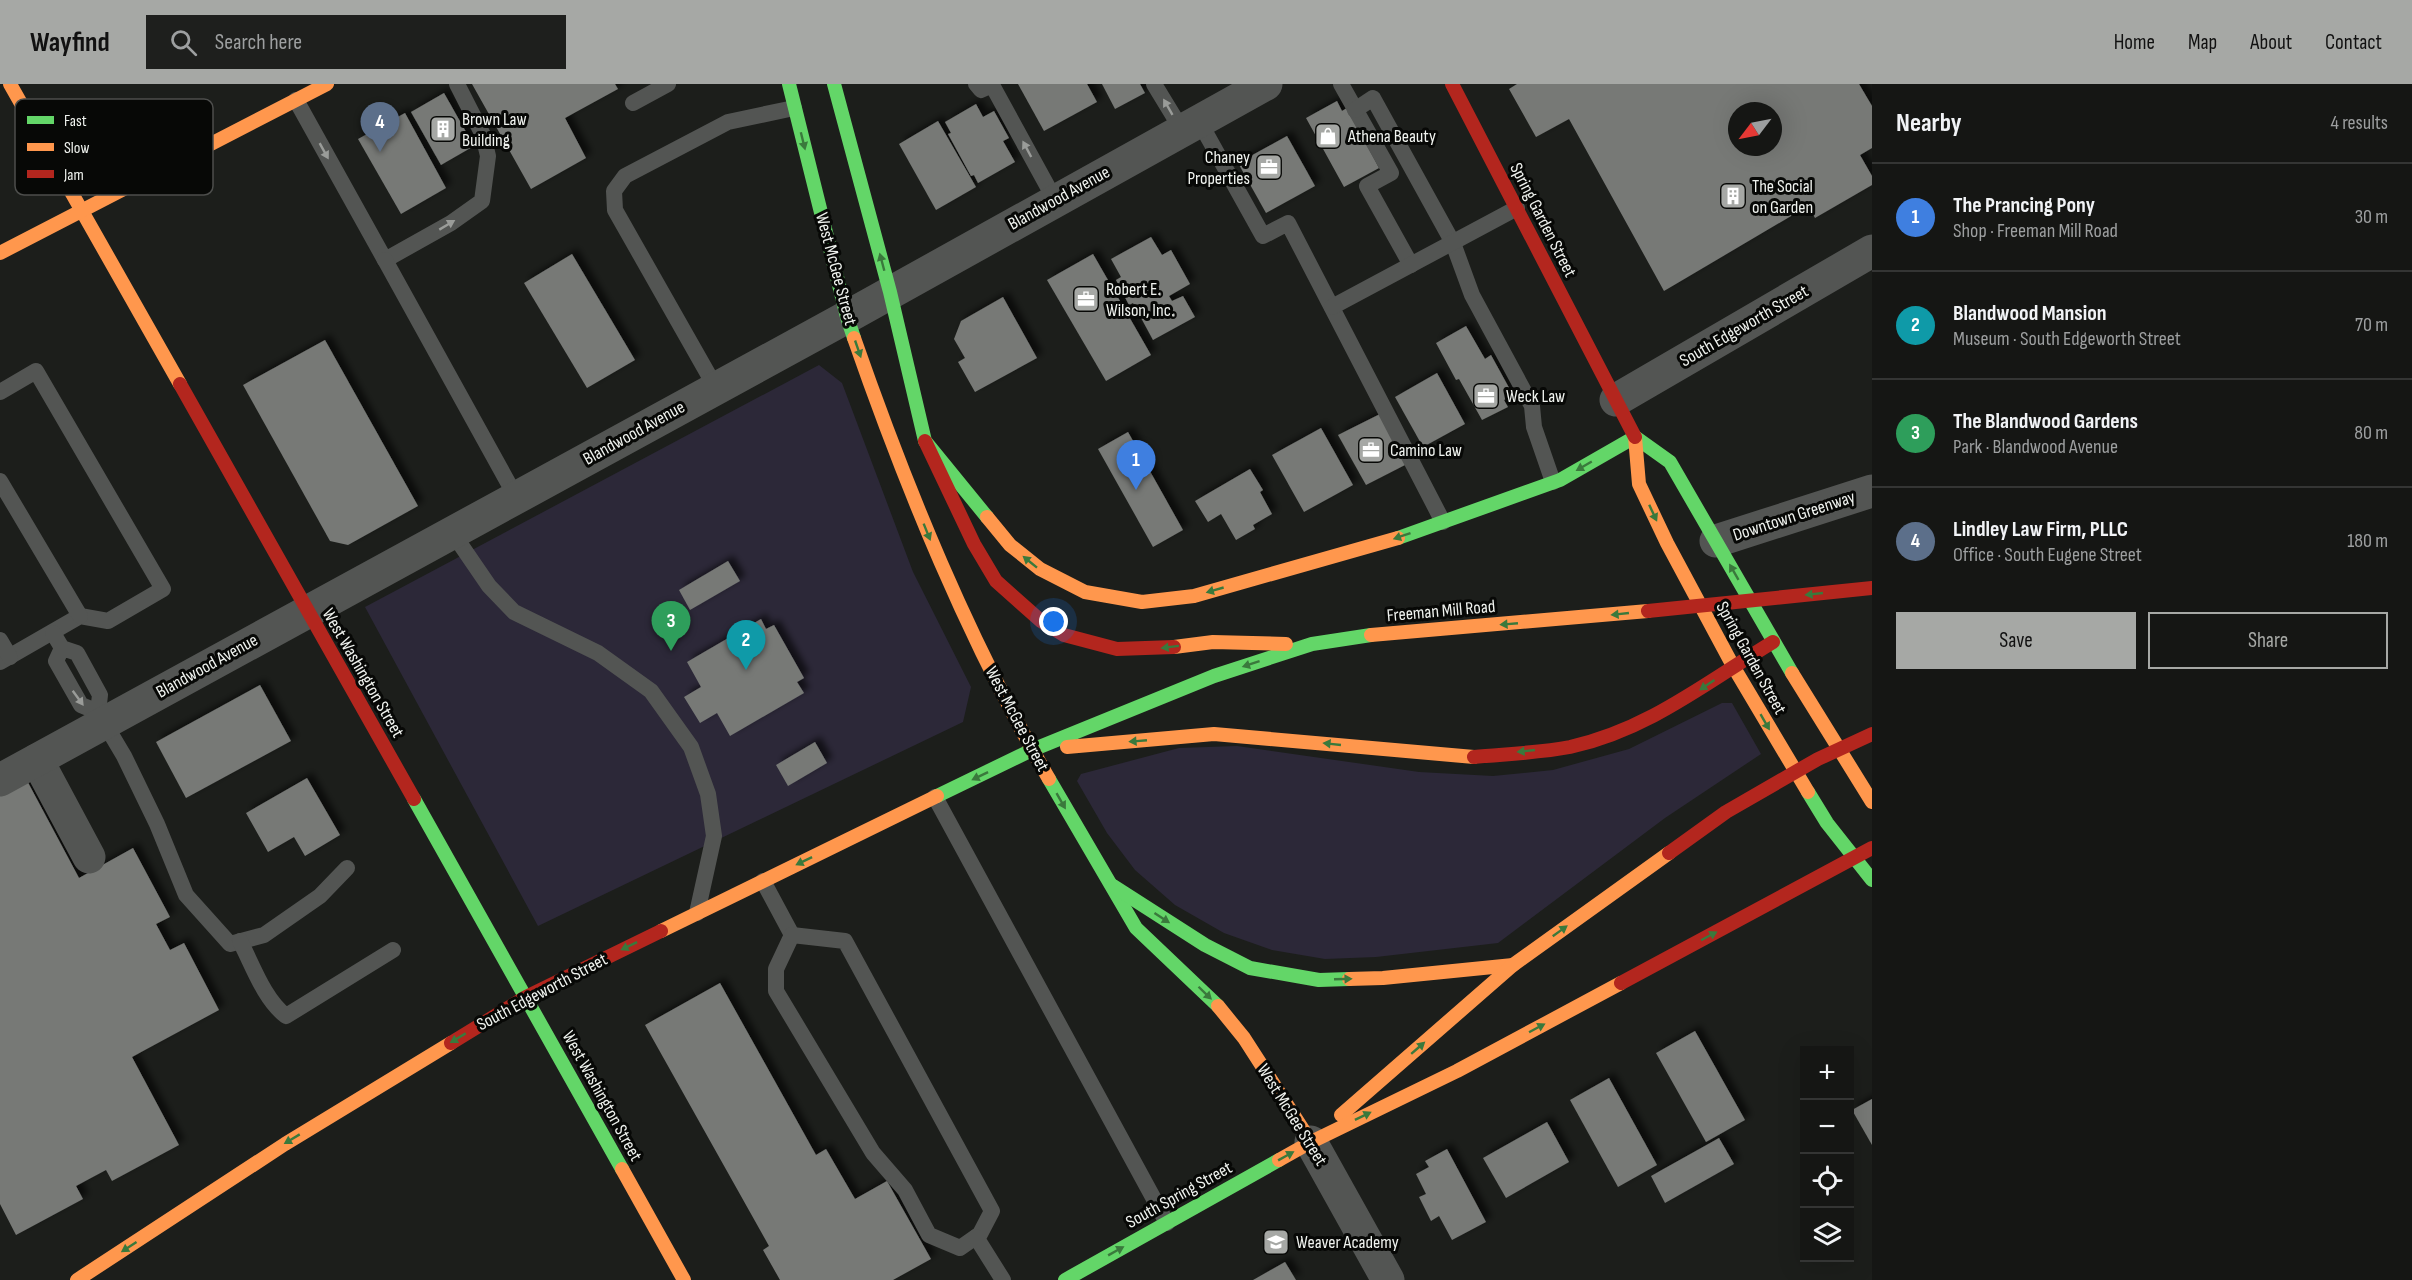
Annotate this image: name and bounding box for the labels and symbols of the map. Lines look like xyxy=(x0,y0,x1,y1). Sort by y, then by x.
one-way arrow xyxy=(1163,98,1173,115)
legend xyxy=(15,99,213,195)
north arrow xyxy=(1728,102,1782,156)
pin: 4 xyxy=(360,103,400,152)
place label: Brown Law Building xyxy=(462,109,527,151)
text: Fast xyxy=(64,112,87,131)
building icon: Brown Law Building xyxy=(428,114,458,144)
shop icon: Athena Beauty xyxy=(1313,121,1343,151)
place label: Athena Beauty xyxy=(1347,126,1436,147)
one-way arrow xyxy=(798,132,808,150)
text: Slow xyxy=(64,139,89,158)
one-way arrow xyxy=(1022,140,1032,157)
one-way arrow xyxy=(319,143,330,159)
place label: Chaney Properties xyxy=(1187,147,1250,189)
office icon: Chaney Properties xyxy=(1254,152,1284,182)
street label: Spring Garden Street xyxy=(1505,159,1581,281)
street label: Blandwood Avenue xyxy=(1005,161,1113,235)
text: Jam xyxy=(63,166,84,185)
place label: The Social on Garden xyxy=(1752,176,1813,218)
building icon: The Social on Garden xyxy=(1718,181,1748,211)
street label: West McGee Street xyxy=(811,210,861,328)
one-way arrow xyxy=(439,220,456,230)
one-way arrow xyxy=(877,253,886,271)
place label: Robert E. Wilson, Inc. xyxy=(1106,279,1175,321)
street label: South Edgeworth Street xyxy=(1676,280,1812,371)
office icon: Robert E. Wilson, Inc. xyxy=(1071,284,1101,314)
one-way arrow xyxy=(853,341,863,359)
office icon: Weck Law xyxy=(1471,381,1501,411)
place label: Weck Law xyxy=(1506,386,1565,407)
street label: Blandwood Avenue xyxy=(580,396,688,470)
office icon: Camino Law xyxy=(1356,435,1386,465)
pin: 1 xyxy=(1116,440,1156,490)
place label: Camino Law xyxy=(1390,440,1462,461)
one-way arrow xyxy=(1575,461,1592,471)
street label: Downtown Greenway xyxy=(1730,486,1858,546)
one-way arrow xyxy=(1649,505,1658,522)
one-way arrow xyxy=(923,523,932,541)
one-way arrow xyxy=(1393,532,1411,542)
one-way arrow xyxy=(1022,555,1038,568)
one-way arrow xyxy=(1728,564,1739,580)
one-way arrow xyxy=(1206,586,1224,596)
one-way arrow xyxy=(1804,589,1823,599)
street label: Freeman Mill Road xyxy=(1386,596,1496,626)
street label: Spring Garden Street xyxy=(1711,598,1791,718)
pin: 3 xyxy=(652,602,690,651)
street label: West Washington Street xyxy=(318,605,409,742)
your location xyxy=(1039,607,1068,636)
one-way arrow xyxy=(1610,609,1629,619)
one-way arrow xyxy=(1499,619,1518,629)
pin: 2 xyxy=(726,620,766,670)
street label: Blandwood Avenue xyxy=(153,629,261,703)
one-way arrow xyxy=(1160,643,1179,652)
one-way arrow xyxy=(1242,660,1260,669)
street label: West McGee Street xyxy=(981,663,1054,775)
one-way arrow xyxy=(1699,679,1715,691)
one-way arrow xyxy=(72,690,84,706)
one-way arrow xyxy=(1760,714,1771,730)
one-way arrow xyxy=(1128,736,1147,745)
one-way arrow xyxy=(1322,739,1341,749)
one-way arrow xyxy=(1516,747,1535,756)
one-way arrow xyxy=(971,771,988,780)
one-way arrow xyxy=(1056,793,1067,809)
one-way arrow xyxy=(796,857,813,866)
one-way arrow xyxy=(1154,912,1170,924)
one-way arrow xyxy=(1552,925,1568,937)
one-way arrow xyxy=(1701,931,1718,941)
one-way arrow xyxy=(621,942,638,951)
street label: South Edgeworth Street xyxy=(473,949,611,1035)
one-way arrow xyxy=(1333,975,1352,984)
one-way arrow xyxy=(1197,986,1212,1000)
one-way arrow xyxy=(1529,1023,1546,1033)
street label: West Washington Street xyxy=(558,1027,647,1165)
one-way arrow xyxy=(450,1032,466,1043)
one-way arrow xyxy=(1410,1042,1425,1055)
street label: West McGee Street xyxy=(1252,1060,1332,1170)
one-way arrow xyxy=(1355,1112,1372,1121)
one-way arrow xyxy=(284,1134,300,1145)
one-way arrow xyxy=(1278,1150,1294,1161)
street label: South Spring Street xyxy=(1122,1157,1236,1233)
school or university icon: Weaver Academy xyxy=(1261,1227,1291,1257)
place label: Weaver Academy xyxy=(1296,1232,1399,1253)
one-way arrow xyxy=(121,1241,137,1252)
one-way arrow xyxy=(1108,1246,1125,1256)

